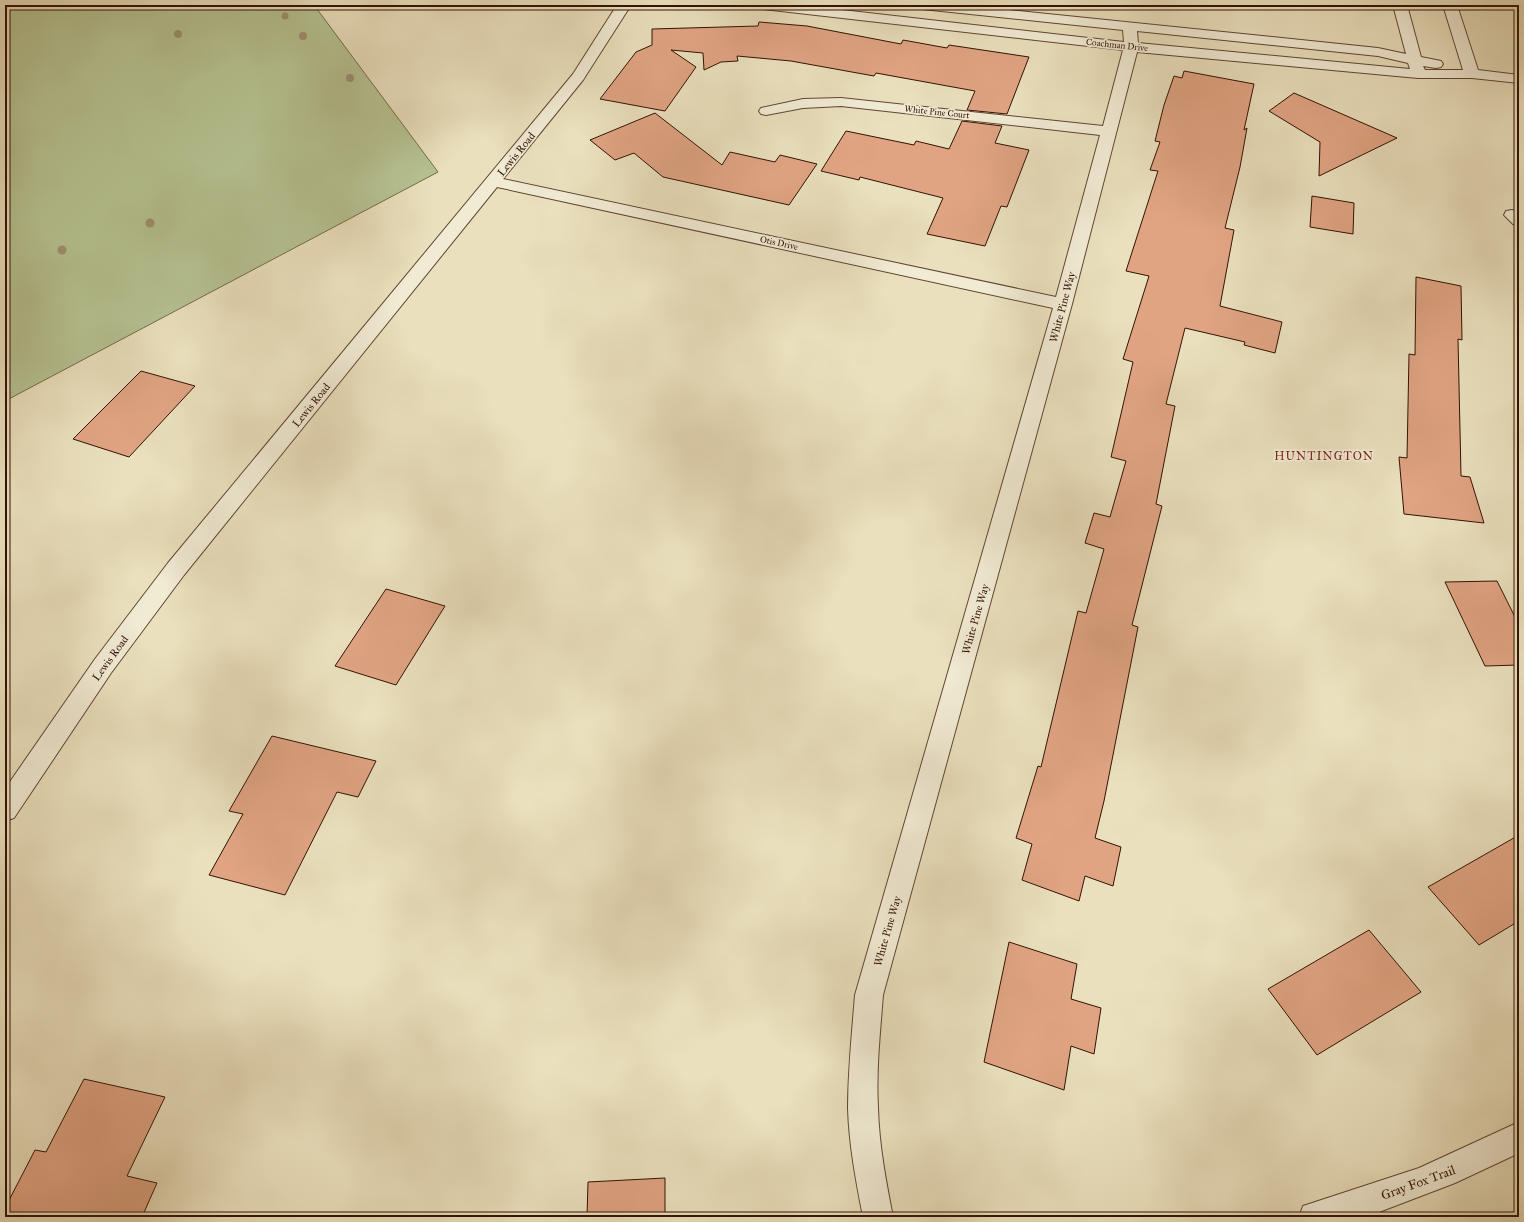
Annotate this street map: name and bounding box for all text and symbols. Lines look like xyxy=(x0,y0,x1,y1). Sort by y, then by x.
street label: Coachman Drive xyxy=(1085,36,1149,53)
street label: White Pine Court xyxy=(904,103,971,120)
street label: Lewis Road xyxy=(495,129,538,179)
street label: Otis Drive xyxy=(759,233,799,252)
street label: White Pine Way xyxy=(1047,270,1078,344)
street label: Lewis Road xyxy=(290,380,333,430)
district label: HUNTINGTON xyxy=(1274,449,1374,463)
street label: White Pine Way xyxy=(959,582,992,656)
street label: Lewis Road xyxy=(90,633,131,683)
street label: White Pine Way xyxy=(871,894,904,968)
street label: Gray Fox Trail xyxy=(1379,1162,1458,1204)

